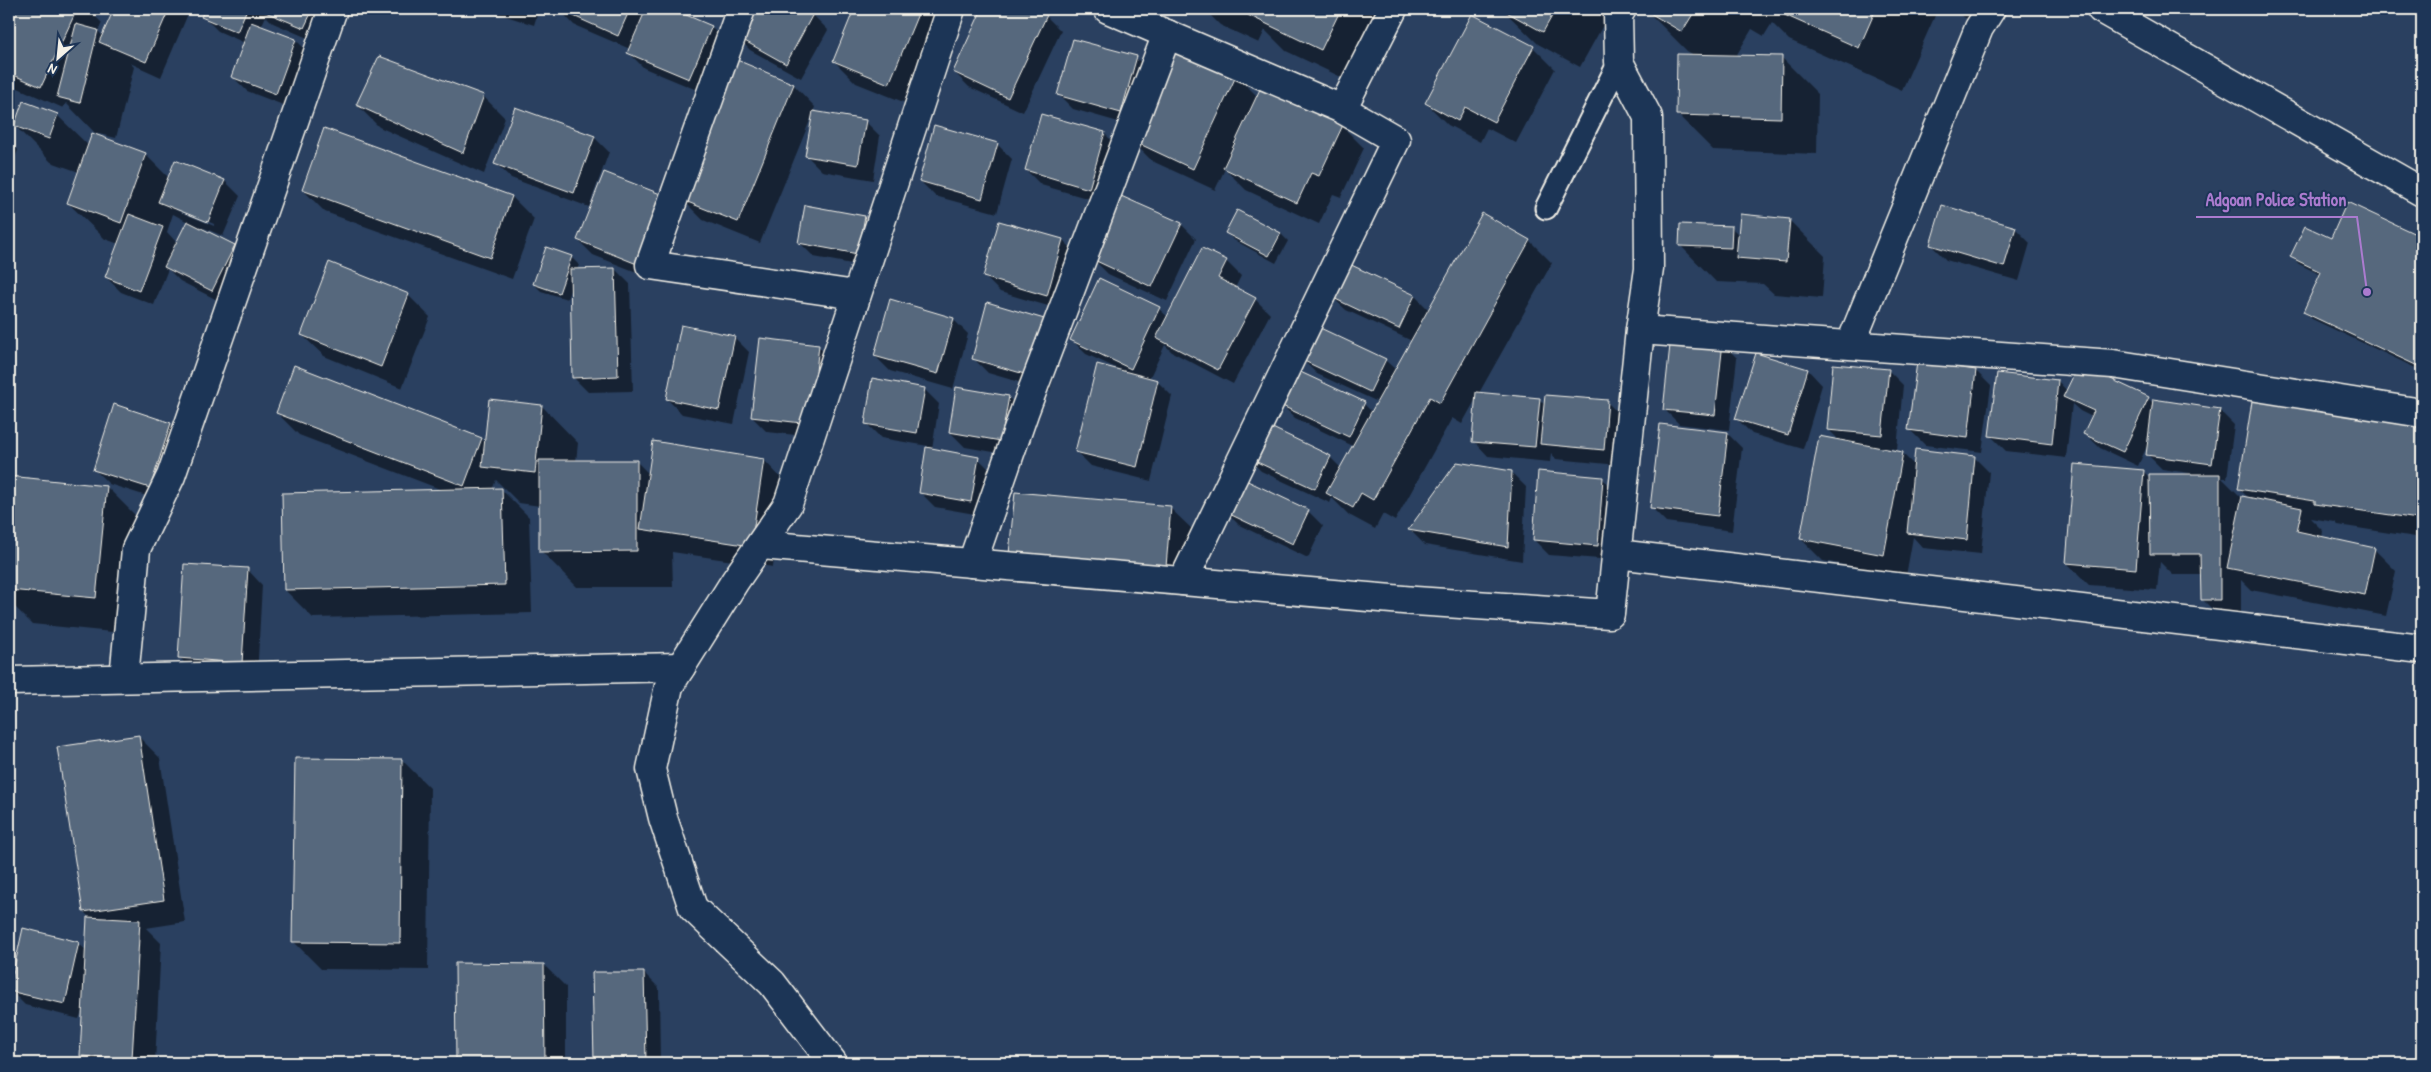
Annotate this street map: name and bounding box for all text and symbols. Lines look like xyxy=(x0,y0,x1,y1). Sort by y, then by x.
north arrow xyxy=(32,32,82,82)
text: N xyxy=(44,60,60,80)
callout: Adgoan Police Station xyxy=(2196,184,2357,217)
text: Adgoan Police Station xyxy=(2206,187,2346,213)

